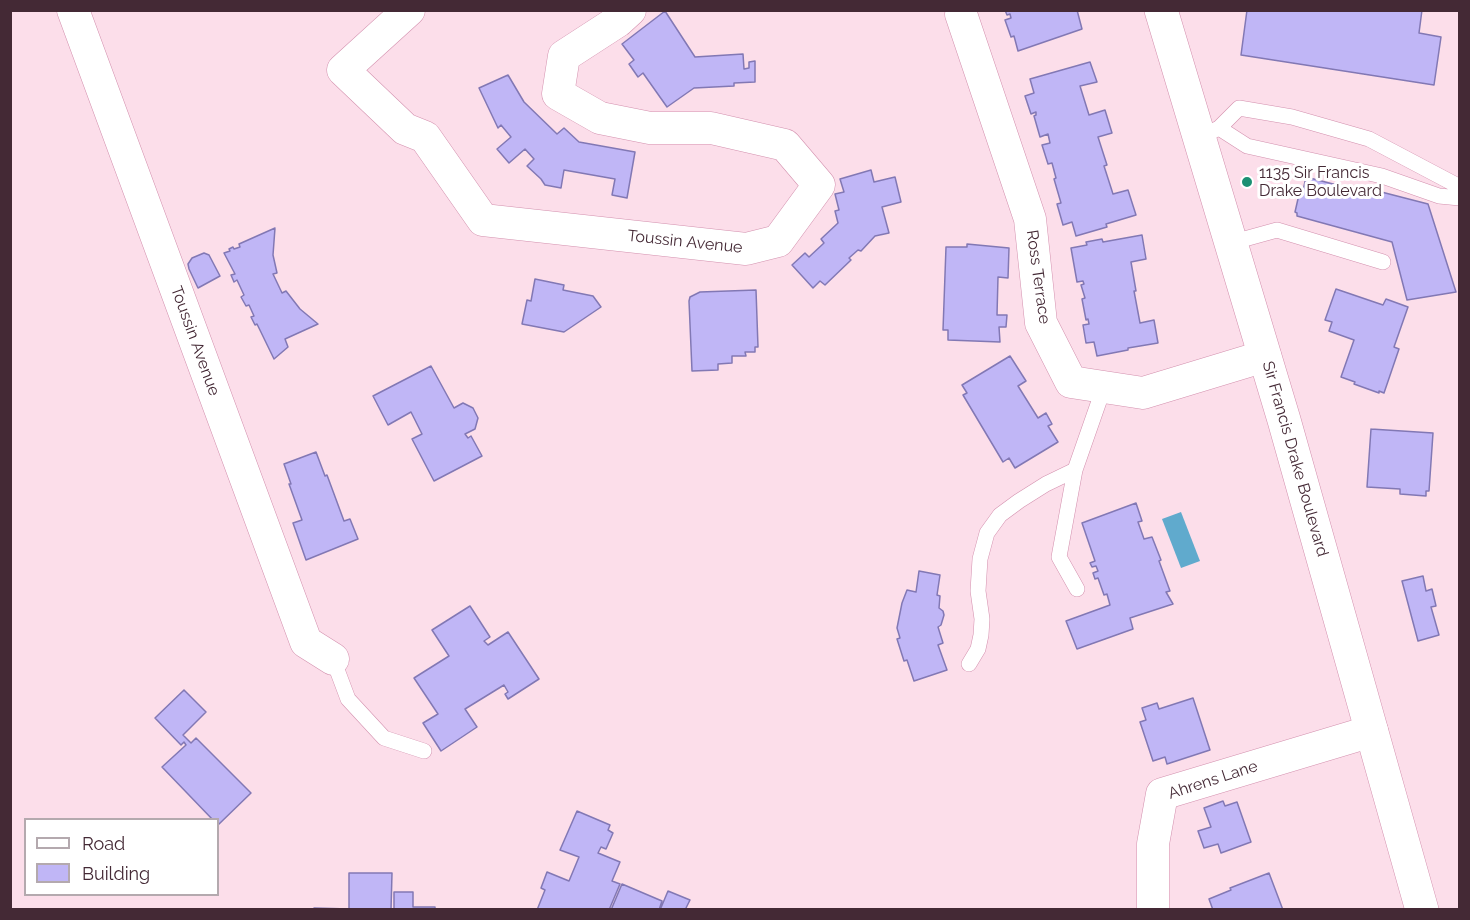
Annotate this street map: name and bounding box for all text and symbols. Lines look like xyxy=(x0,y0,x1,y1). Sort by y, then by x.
place label: 1135 Sir Francis Drake Boulevard xyxy=(1259,163,1382,201)
marker: 1135 Sir Francis Drake Boulevard xyxy=(1240,175,1254,189)
street label: Toussin Avenue xyxy=(627,226,743,258)
street label: Ross Terrace xyxy=(1022,229,1054,325)
street label: Toussin Avenue xyxy=(166,283,224,399)
street label: Sir Francis Drake Boulevard xyxy=(1258,359,1332,559)
street label: Ahrens Lane xyxy=(1166,757,1260,803)
legend xyxy=(24,818,219,896)
text: Road xyxy=(82,833,125,854)
text: Building xyxy=(82,863,150,884)

